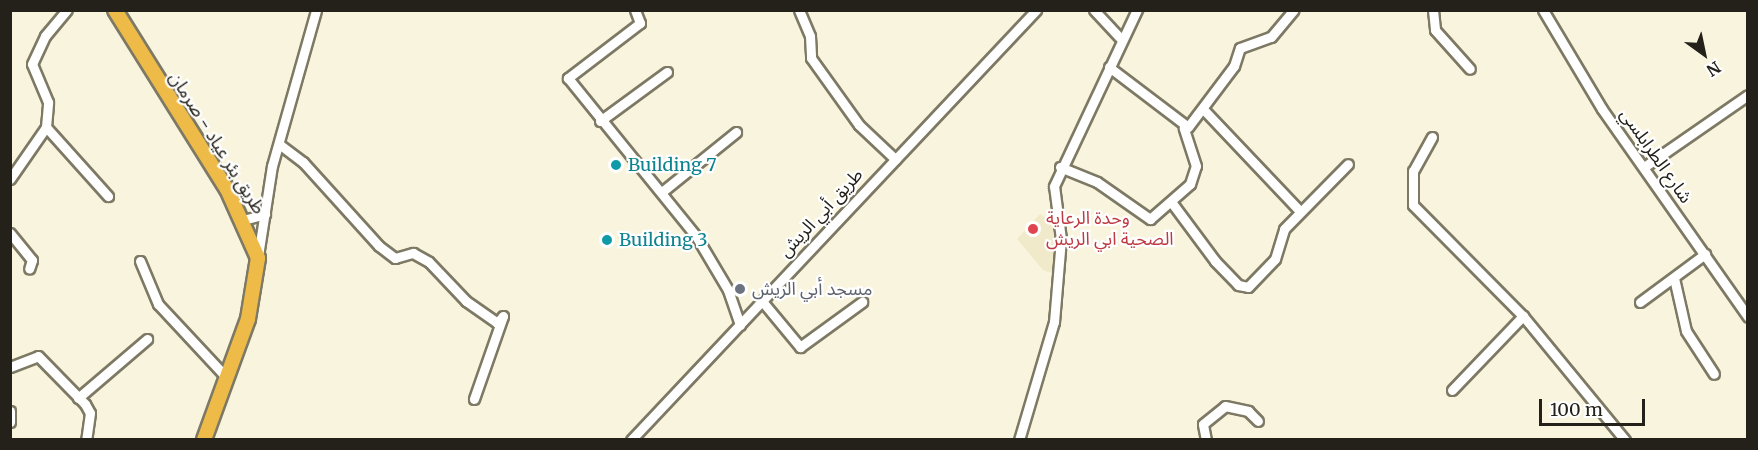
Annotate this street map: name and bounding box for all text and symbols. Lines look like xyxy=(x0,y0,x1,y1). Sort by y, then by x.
north arrow xyxy=(1674,24,1734,84)
text: N xyxy=(1703,57,1725,81)
street label: طريق بئر عياد - صرمان xyxy=(164,68,270,218)
street label: شارع الطرابلسي xyxy=(1615,104,1697,208)
place label: Building 7 xyxy=(628,154,716,176)
marker: Building 7 xyxy=(609,158,623,172)
street label: طريق أبي الريش xyxy=(774,164,868,262)
place label: وحدة الرعاية الصحية ابي الريش xyxy=(1046,208,1174,250)
marker: وحدة الرعاية الصحية ابي الريش xyxy=(1024,220,1042,238)
place label: Building 3 xyxy=(619,229,708,251)
marker: Building 3 xyxy=(600,233,614,247)
place label: مسجد أبي الريش xyxy=(752,278,872,300)
marker: مسجد أبي الريش xyxy=(733,282,747,296)
scale bar xyxy=(1542,387,1648,425)
text: 100 m xyxy=(1550,398,1603,421)

